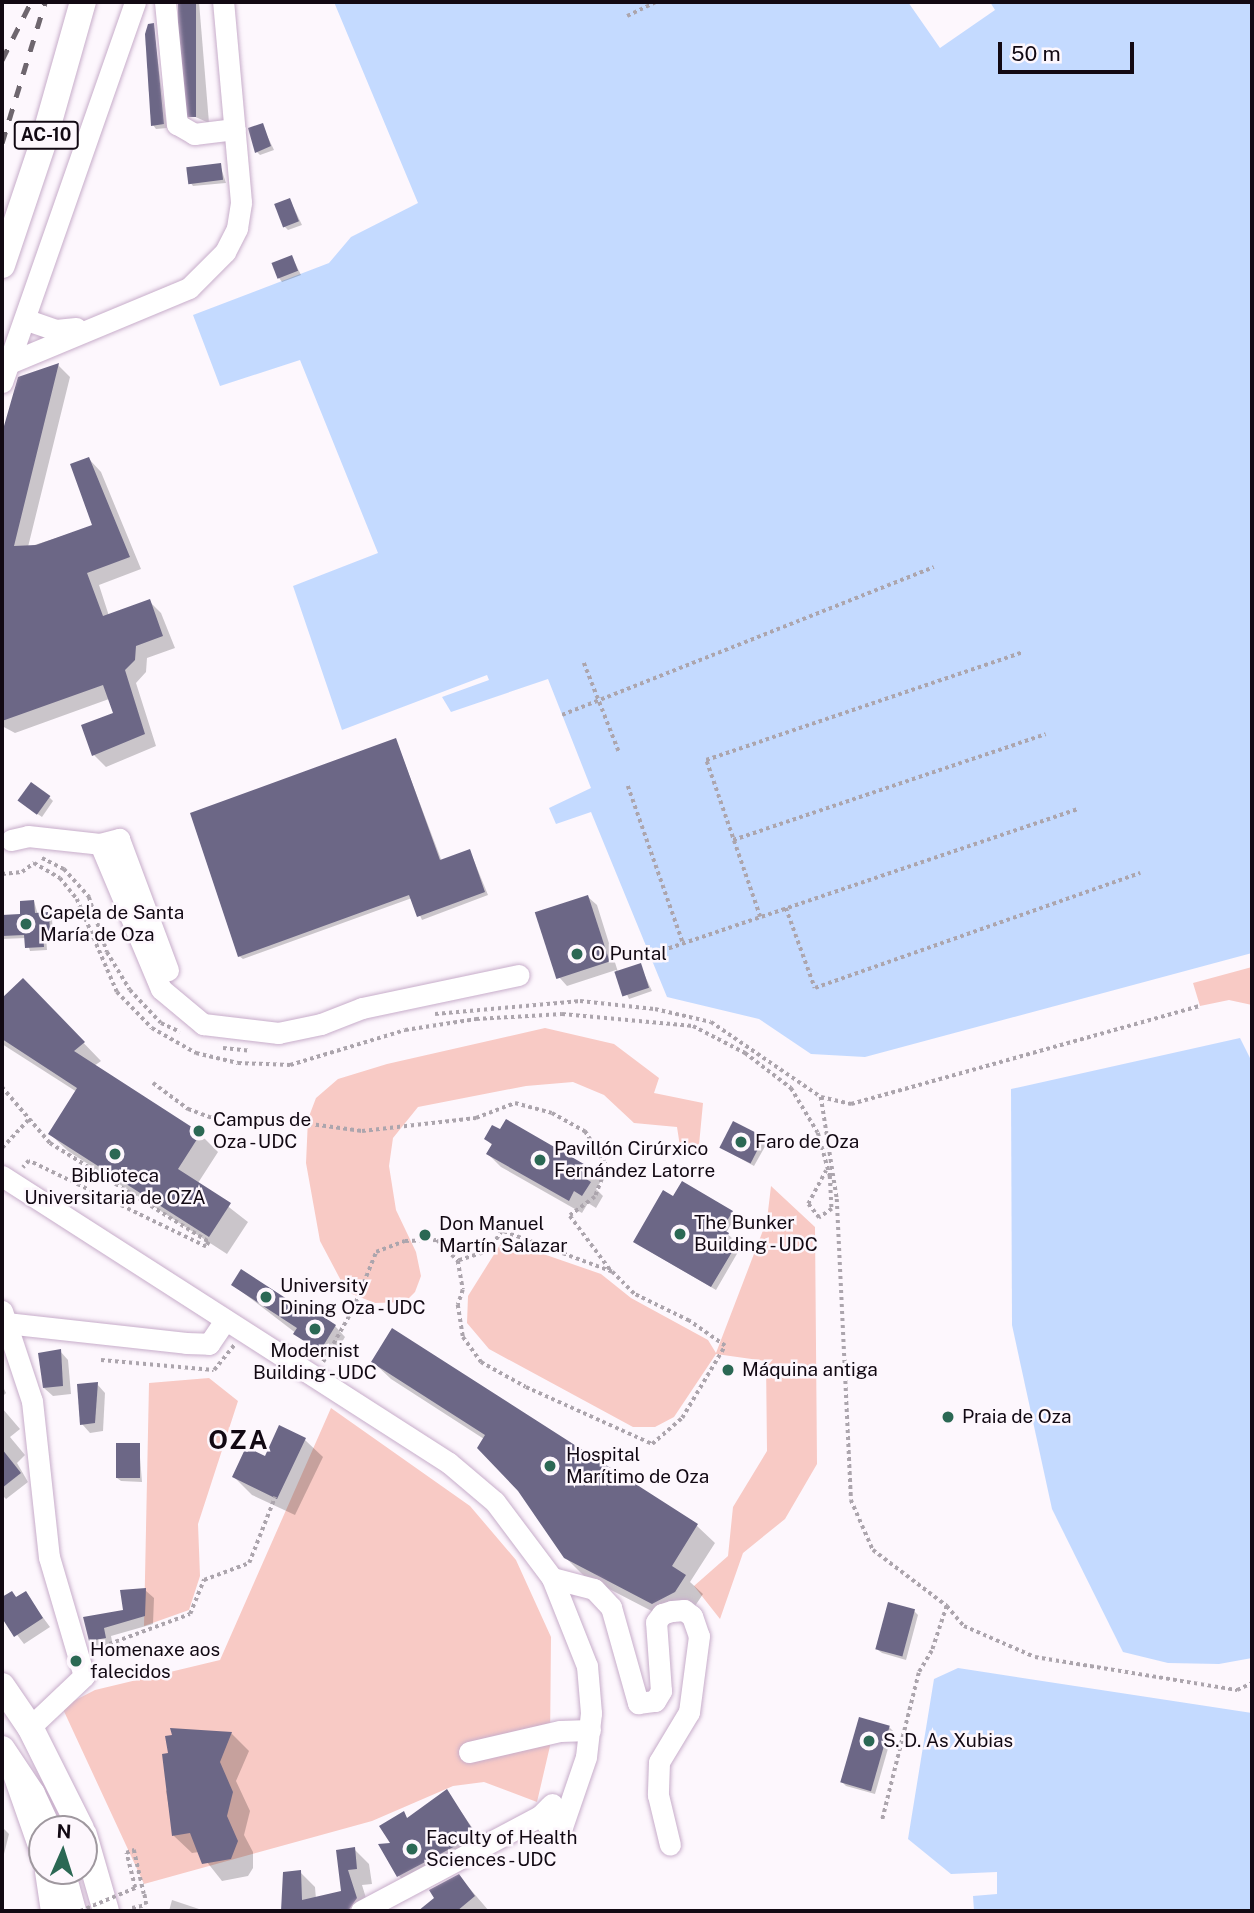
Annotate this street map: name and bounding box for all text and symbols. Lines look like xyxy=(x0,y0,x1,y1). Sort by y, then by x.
scale bar xyxy=(1002,28,1138,72)
text: 50 m xyxy=(1011,41,1061,66)
road number: AC-10 xyxy=(13,120,79,150)
place label: Capela de Santa María de Oza xyxy=(40,902,185,946)
marker: Capela de Santa María de Oza xyxy=(18,916,34,932)
place label: O Puntal xyxy=(591,943,667,965)
marker: O Puntal xyxy=(569,946,585,962)
place label: Campus de Oza - UDC xyxy=(213,1109,312,1153)
marker: Campus de Oza - UDC xyxy=(191,1123,207,1139)
place label: Faro de Oza xyxy=(755,1131,860,1153)
marker: Faro de Oza xyxy=(733,1134,749,1150)
place label: Pavillón Cirúrxico Fernández Latorre xyxy=(554,1138,715,1182)
marker: Biblioteca Universitaria de OZA xyxy=(107,1146,123,1162)
marker: Pavillón Cirúrxico Fernández Latorre xyxy=(532,1152,548,1168)
place label: Biblioteca Universitaria de OZA xyxy=(24,1165,206,1209)
place label: The Bunker Building - UDC xyxy=(694,1212,823,1256)
place label: Don Manuel Martín Salazar xyxy=(439,1213,568,1257)
marker: The Bunker Building - UDC xyxy=(672,1226,688,1242)
marker: Don Manuel Martín Salazar xyxy=(417,1227,433,1243)
place label: University Dining Oza - UDC xyxy=(280,1275,431,1319)
marker: University Dining Oza - UDC xyxy=(258,1289,274,1305)
marker: Modernist Building - UDC xyxy=(307,1321,323,1337)
place label: Modernist Building - UDC xyxy=(250,1340,380,1384)
place label: Máquina antiga xyxy=(742,1359,878,1381)
marker: Máquina antiga xyxy=(720,1362,736,1378)
place label: Praia de Oza xyxy=(962,1406,1072,1428)
marker: Praia de Oza xyxy=(940,1409,956,1425)
district label: OZA xyxy=(209,1424,269,1456)
place label: Hospital Marítimo de Oza xyxy=(566,1444,710,1488)
marker: Hospital Marítimo de Oza xyxy=(540,1456,560,1476)
place label: Homenaxe aos falecidos xyxy=(90,1639,220,1683)
marker: Homenaxe aos falecidos xyxy=(68,1653,84,1669)
place label: S. D. As Xubias xyxy=(883,1730,1013,1752)
marker: S. D. As Xubias xyxy=(861,1733,877,1749)
north arrow xyxy=(28,1815,98,1885)
text: N xyxy=(56,1820,72,1842)
place label: Faculty of Health Sciences - UDC xyxy=(426,1827,578,1871)
marker: Faculty of Health Sciences - UDC xyxy=(404,1841,420,1857)

